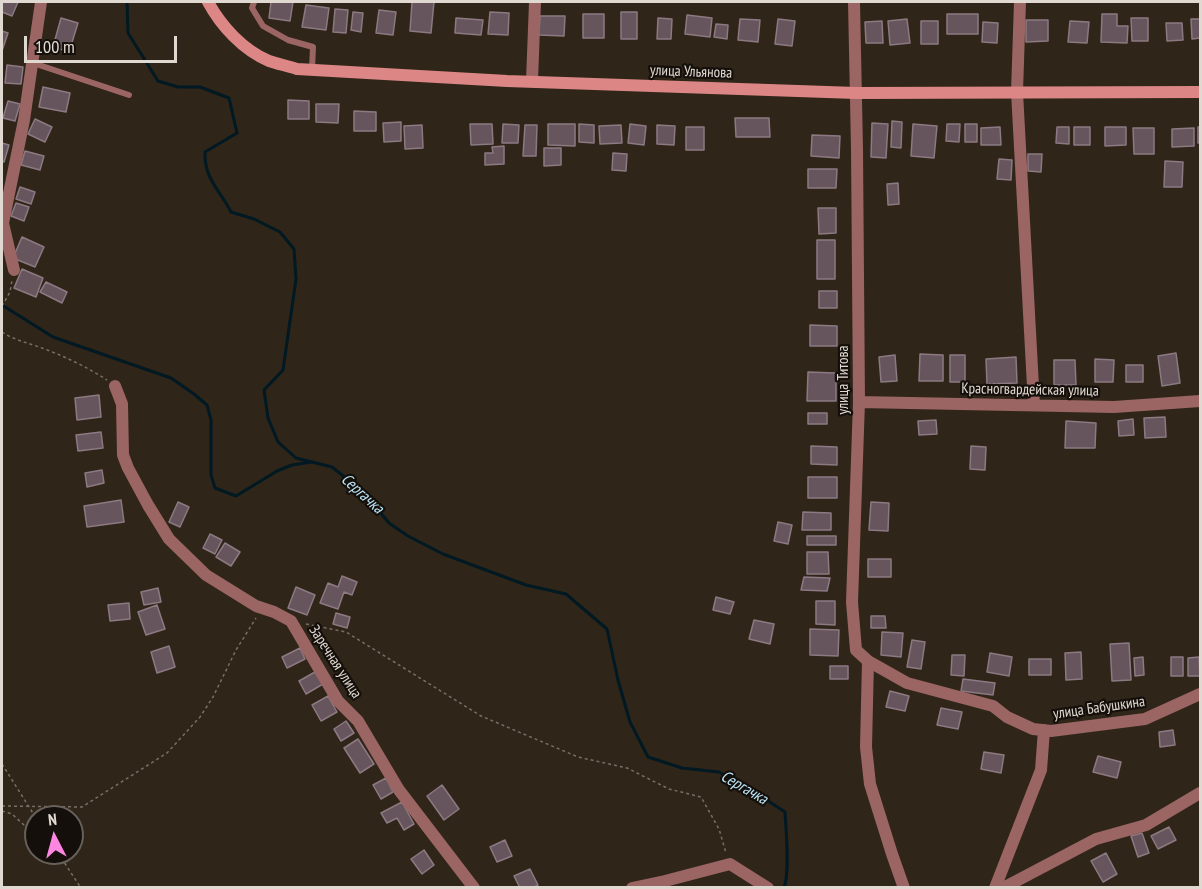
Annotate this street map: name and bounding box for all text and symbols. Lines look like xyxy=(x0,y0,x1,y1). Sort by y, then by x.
scale bar xyxy=(27,24,180,62)
text: 100 m xyxy=(35,35,75,58)
street label: улица Ульянова xyxy=(650,62,732,82)
street label: улица Титова xyxy=(835,345,853,415)
street label: Красногвардейская улица xyxy=(961,380,1099,400)
water label: Сергачка xyxy=(337,470,387,518)
street label: Заречная улица xyxy=(305,622,365,702)
street label: улица Бабушкина xyxy=(1052,693,1146,723)
water label: Сергачка xyxy=(717,767,771,809)
north arrow xyxy=(24,805,84,865)
text: N xyxy=(47,809,58,829)

